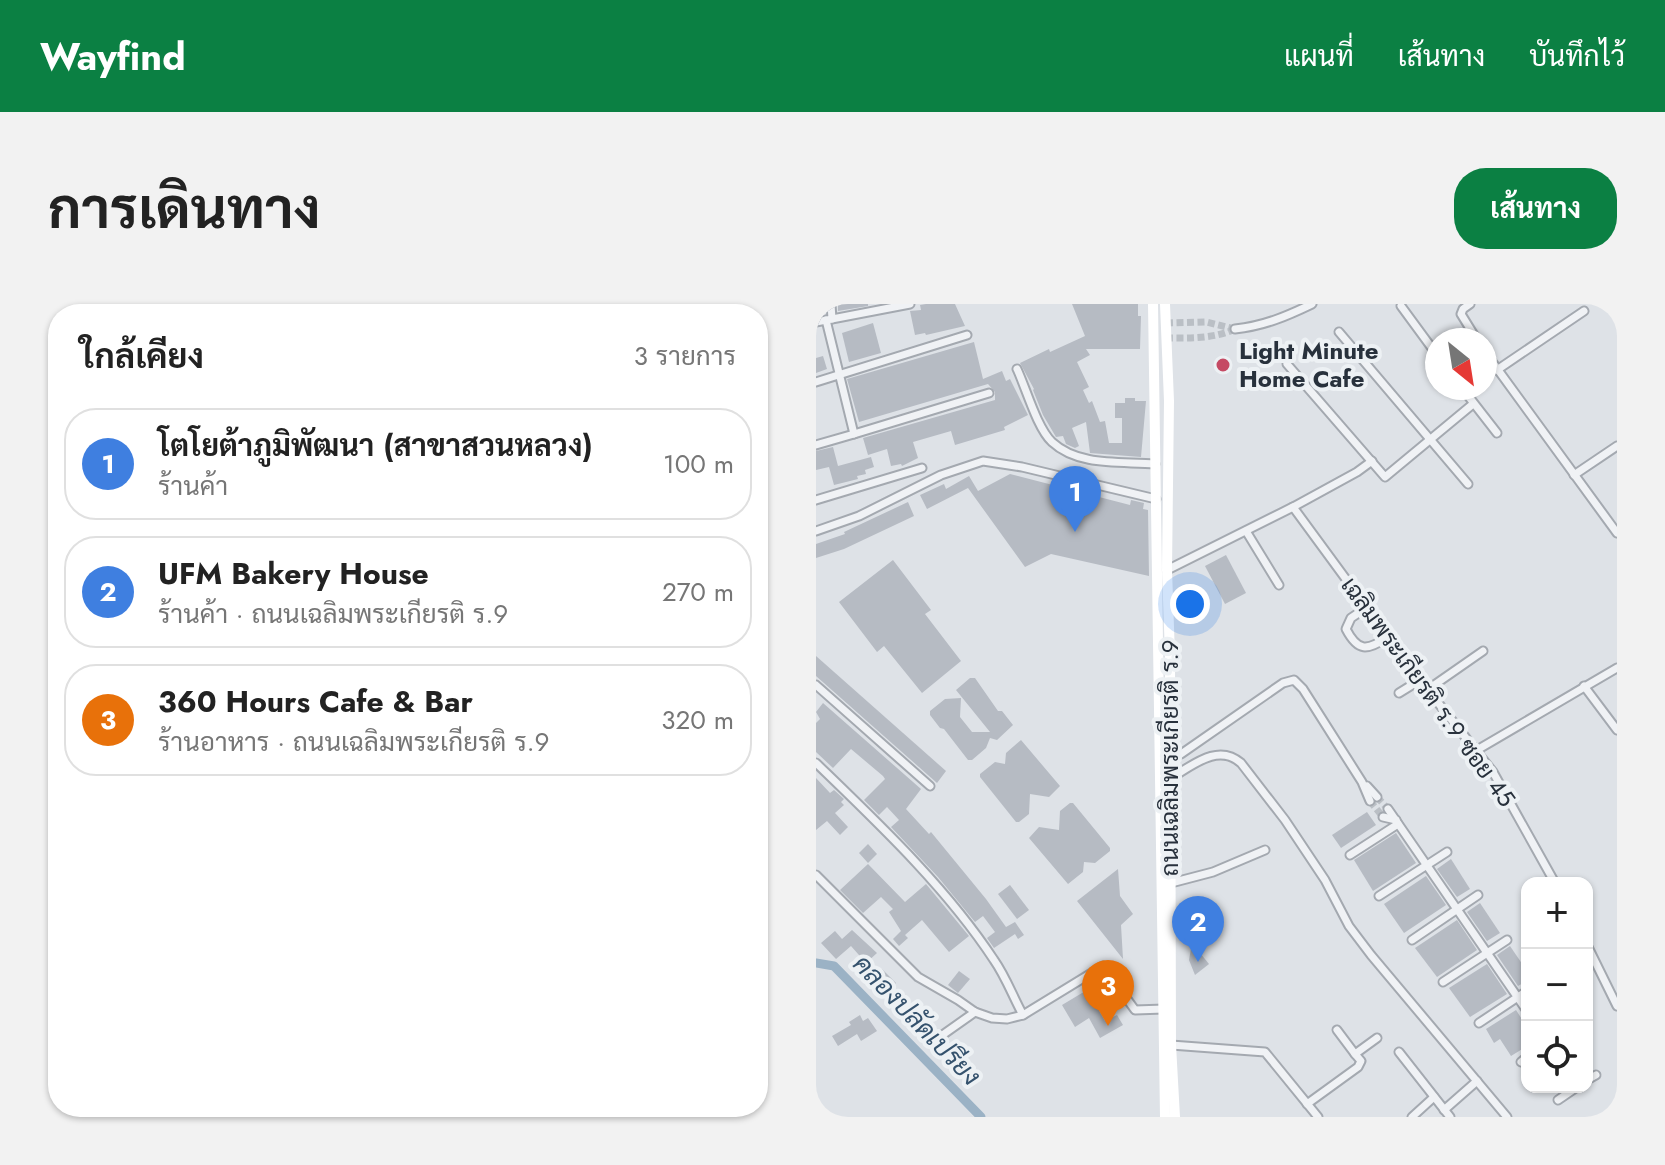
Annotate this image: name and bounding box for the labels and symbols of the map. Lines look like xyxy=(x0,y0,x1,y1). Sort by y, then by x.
north arrow xyxy=(1425,328,1497,400)
place label: Light Minute Home Cafe xyxy=(1239,333,1378,396)
marker: Light Minute Home Cafe xyxy=(1214,356,1232,374)
pin: 1 xyxy=(1049,466,1101,532)
street label: เฉลิมพระเกียรติ ร.9 ซอย 45 xyxy=(1333,569,1524,814)
your location xyxy=(1170,584,1210,624)
street label: ถนนเฉลิมพระเกียรติ ร.9 xyxy=(1152,639,1187,877)
pin: 2 xyxy=(1172,896,1224,962)
water label: คลองปลัดเปรียง xyxy=(844,946,990,1094)
pin: 3 xyxy=(1082,960,1134,1026)

